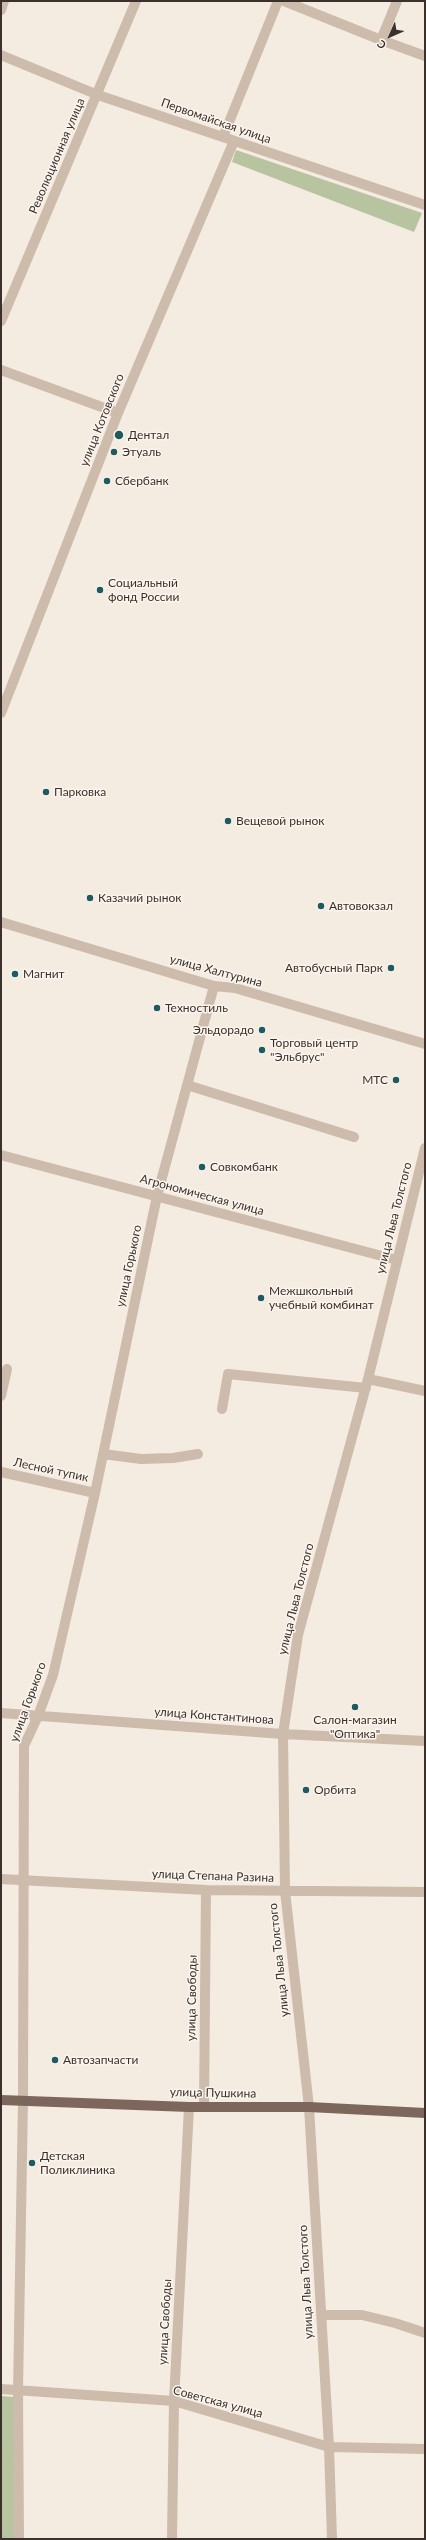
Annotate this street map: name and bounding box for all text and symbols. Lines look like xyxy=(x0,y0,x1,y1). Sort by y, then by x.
north arrow xyxy=(370,16,410,56)
text: С xyxy=(374,38,388,52)
street label: Первомайская улица xyxy=(159,95,273,147)
street label: Революционная улица xyxy=(26,96,88,216)
street label: улица Котовского xyxy=(77,372,127,468)
place label: Дентал xyxy=(128,428,169,442)
marker: Дентал xyxy=(113,429,125,441)
place label: Этуаль xyxy=(122,445,161,459)
marker: Этуаль xyxy=(109,447,119,457)
place label: Сбербанк xyxy=(115,474,169,488)
marker: Сбербанк xyxy=(102,476,112,486)
place label: Социальный фонд России xyxy=(108,576,179,604)
marker: Социальный фонд России xyxy=(95,585,105,595)
place label: Парковка xyxy=(54,785,106,799)
marker: Парковка xyxy=(41,787,51,797)
place label: Вещевой рынок xyxy=(236,814,324,828)
marker: Вещевой рынок xyxy=(223,816,233,826)
place label: Казачий рынок xyxy=(98,891,181,905)
marker: Казачий рынок xyxy=(85,893,95,903)
place label: Автовокзал xyxy=(329,899,393,913)
marker: Автовокзал xyxy=(316,901,326,911)
street label: улица Халтурина xyxy=(168,952,264,990)
place label: Автобусный Парк xyxy=(285,961,383,975)
marker: Автобусный Парк xyxy=(386,963,396,973)
place label: Магнит xyxy=(23,967,65,981)
marker: Магнит xyxy=(10,969,20,979)
place label: Техностиль xyxy=(165,1001,228,1015)
marker: Техностиль xyxy=(152,1003,162,1013)
place label: Эльдорадо xyxy=(193,1023,254,1037)
marker: Эльдорадо xyxy=(257,1025,267,1035)
place label: Торговый центр "Эльбрус" xyxy=(270,1036,358,1064)
marker: Торговый центр "Эльбрус" xyxy=(257,1045,267,1055)
place label: МТС xyxy=(362,1073,388,1087)
marker: МТС xyxy=(391,1075,401,1085)
place label: Совкомбанк xyxy=(210,1160,278,1174)
street label: улица Льва Толстого xyxy=(373,1161,415,1275)
marker: Совкомбанк xyxy=(197,1162,207,1172)
street label: Агрономическая улица xyxy=(138,1172,266,1218)
street label: улица Горького xyxy=(113,1224,145,1308)
place label: Межшкольный учебный комбинат xyxy=(269,1284,374,1312)
marker: Межшкольный учебный комбинат xyxy=(256,1293,266,1303)
street label: Лесной тупик xyxy=(12,1455,90,1485)
street label: улица Льва Толстого xyxy=(275,1542,317,1656)
street label: улица Горького xyxy=(7,1660,49,1744)
marker: Салон-магазин "Оптика" xyxy=(350,1702,360,1712)
street label: улица Константинова xyxy=(154,1705,274,1727)
place label: Салон-магазин "Оптика" xyxy=(313,1713,397,1741)
place label: Орбита xyxy=(314,1783,356,1797)
marker: Орбита xyxy=(301,1785,311,1795)
street label: улица Степана Разина xyxy=(152,1867,274,1885)
street label: улица Льва Толстого xyxy=(266,1902,292,2018)
street label: улица Свободы xyxy=(184,1955,200,2041)
place label: Автозапчасти xyxy=(63,2053,138,2067)
marker: Автозапчасти xyxy=(50,2055,60,2065)
street label: улица Пушкина xyxy=(170,2085,256,2101)
place label: Детская Поликлиника xyxy=(40,2149,115,2177)
marker: Детская Поликлиника xyxy=(27,2158,37,2168)
street label: улица Льва Толстого xyxy=(296,2225,316,2339)
street label: улица Свободы xyxy=(156,2279,174,2365)
street label: Советская улица xyxy=(172,2383,264,2421)

